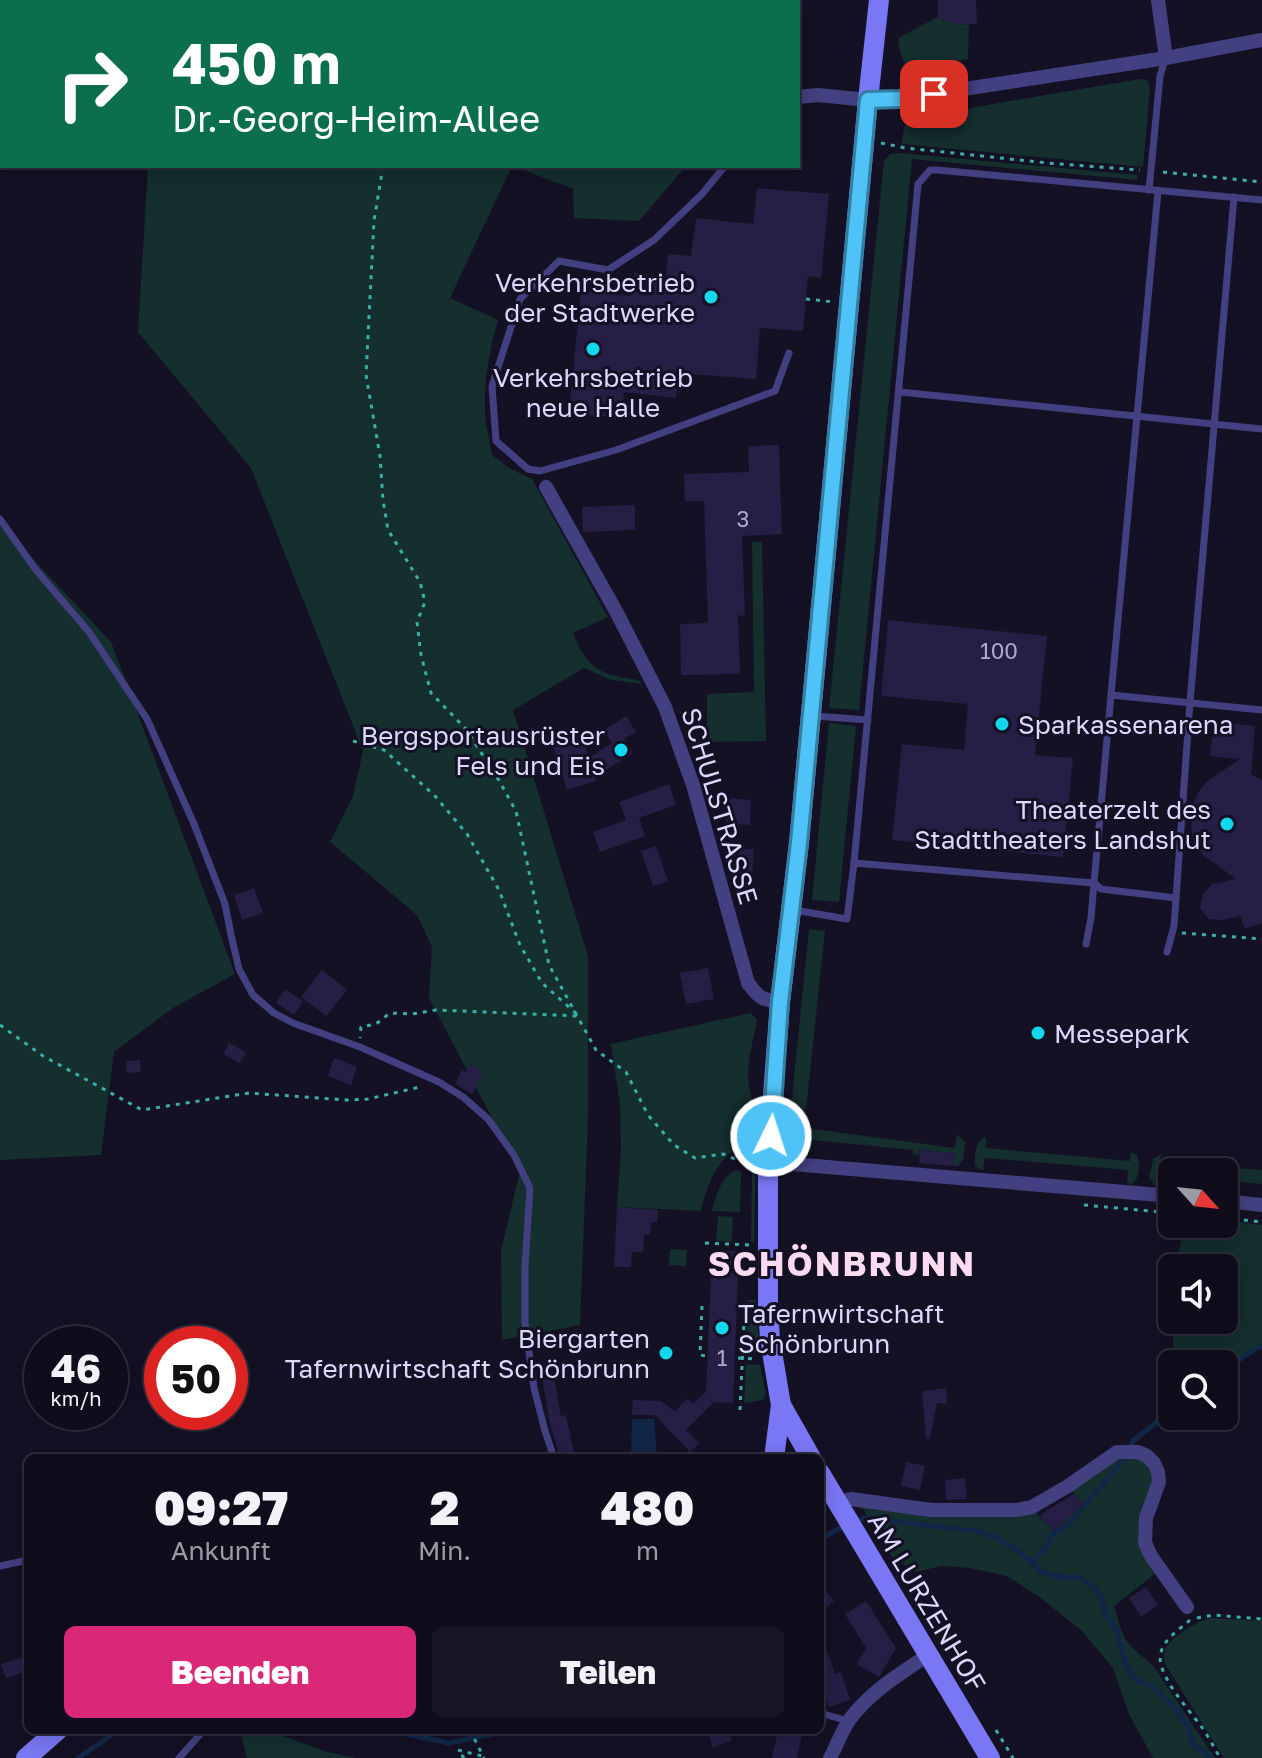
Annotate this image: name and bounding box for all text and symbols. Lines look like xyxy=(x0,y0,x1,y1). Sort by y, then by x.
text: 450 m xyxy=(172,29,341,96)
icon: right xyxy=(40,32,144,136)
pin xyxy=(900,60,968,128)
icon: arrive xyxy=(912,72,956,116)
text: Dr.-Georg-Heim-Allee xyxy=(172,97,540,140)
place label: Verkehrsbetrieb der Stadtwerke xyxy=(495,267,695,328)
marker: Verkehrsbetrieb der Stadtwerke xyxy=(702,288,720,306)
marker: Verkehrsbetrieb neue Halle xyxy=(584,340,602,358)
place label: Verkehrsbetrieb neue Halle xyxy=(493,362,693,423)
house number: 3 xyxy=(737,505,749,532)
house number: 100 xyxy=(980,637,1018,664)
street label: SCHULSTRASSE xyxy=(675,704,765,908)
place label: Sparkassenarena xyxy=(1018,709,1234,740)
marker: Sparkassenarena xyxy=(993,715,1011,733)
place label: Bergsportausrüster Fels und Eis xyxy=(361,720,605,781)
marker: Bergsportausrüster Fels und Eis xyxy=(612,741,630,759)
place label: Theaterzelt des Stadttheaters Landshut xyxy=(914,794,1211,855)
marker: Theaterzelt des Stadttheaters Landshut xyxy=(1218,815,1236,833)
place label: Messepark xyxy=(1054,1018,1190,1049)
marker: Messepark xyxy=(1029,1024,1047,1042)
position arrow xyxy=(729,1094,813,1178)
north arrow xyxy=(1158,1158,1238,1238)
map controls xyxy=(1158,1158,1238,1430)
district label: SCHÖNBRUNN xyxy=(708,1243,976,1283)
button: sound xyxy=(1158,1254,1238,1334)
place label: Tafernwirtschaft Schönbrunn xyxy=(738,1298,945,1359)
marker: Tafernwirtschaft Schönbrunn xyxy=(713,1319,731,1337)
place label: Biergarten Tafernwirtschaft Schönbrunn xyxy=(285,1323,650,1384)
speed limit sign: 50 xyxy=(144,1326,248,1430)
text: 46 xyxy=(51,1344,101,1392)
marker: Biergarten Tafernwirtschaft Schönbrunn xyxy=(657,1344,675,1362)
house number: 1 xyxy=(717,1344,728,1371)
button: search xyxy=(1158,1350,1238,1430)
text: km/h xyxy=(51,1386,101,1410)
text: 09:27 xyxy=(154,1478,288,1536)
text: 2 xyxy=(430,1478,459,1536)
text: 480 xyxy=(601,1478,694,1536)
street label: AM LURZENHOF xyxy=(862,1507,992,1697)
text: Ankunft xyxy=(171,1535,271,1566)
text: Min. xyxy=(418,1535,471,1566)
text: m xyxy=(636,1535,659,1566)
button: Beenden xyxy=(64,1626,416,1718)
button: Teilen xyxy=(432,1626,784,1718)

